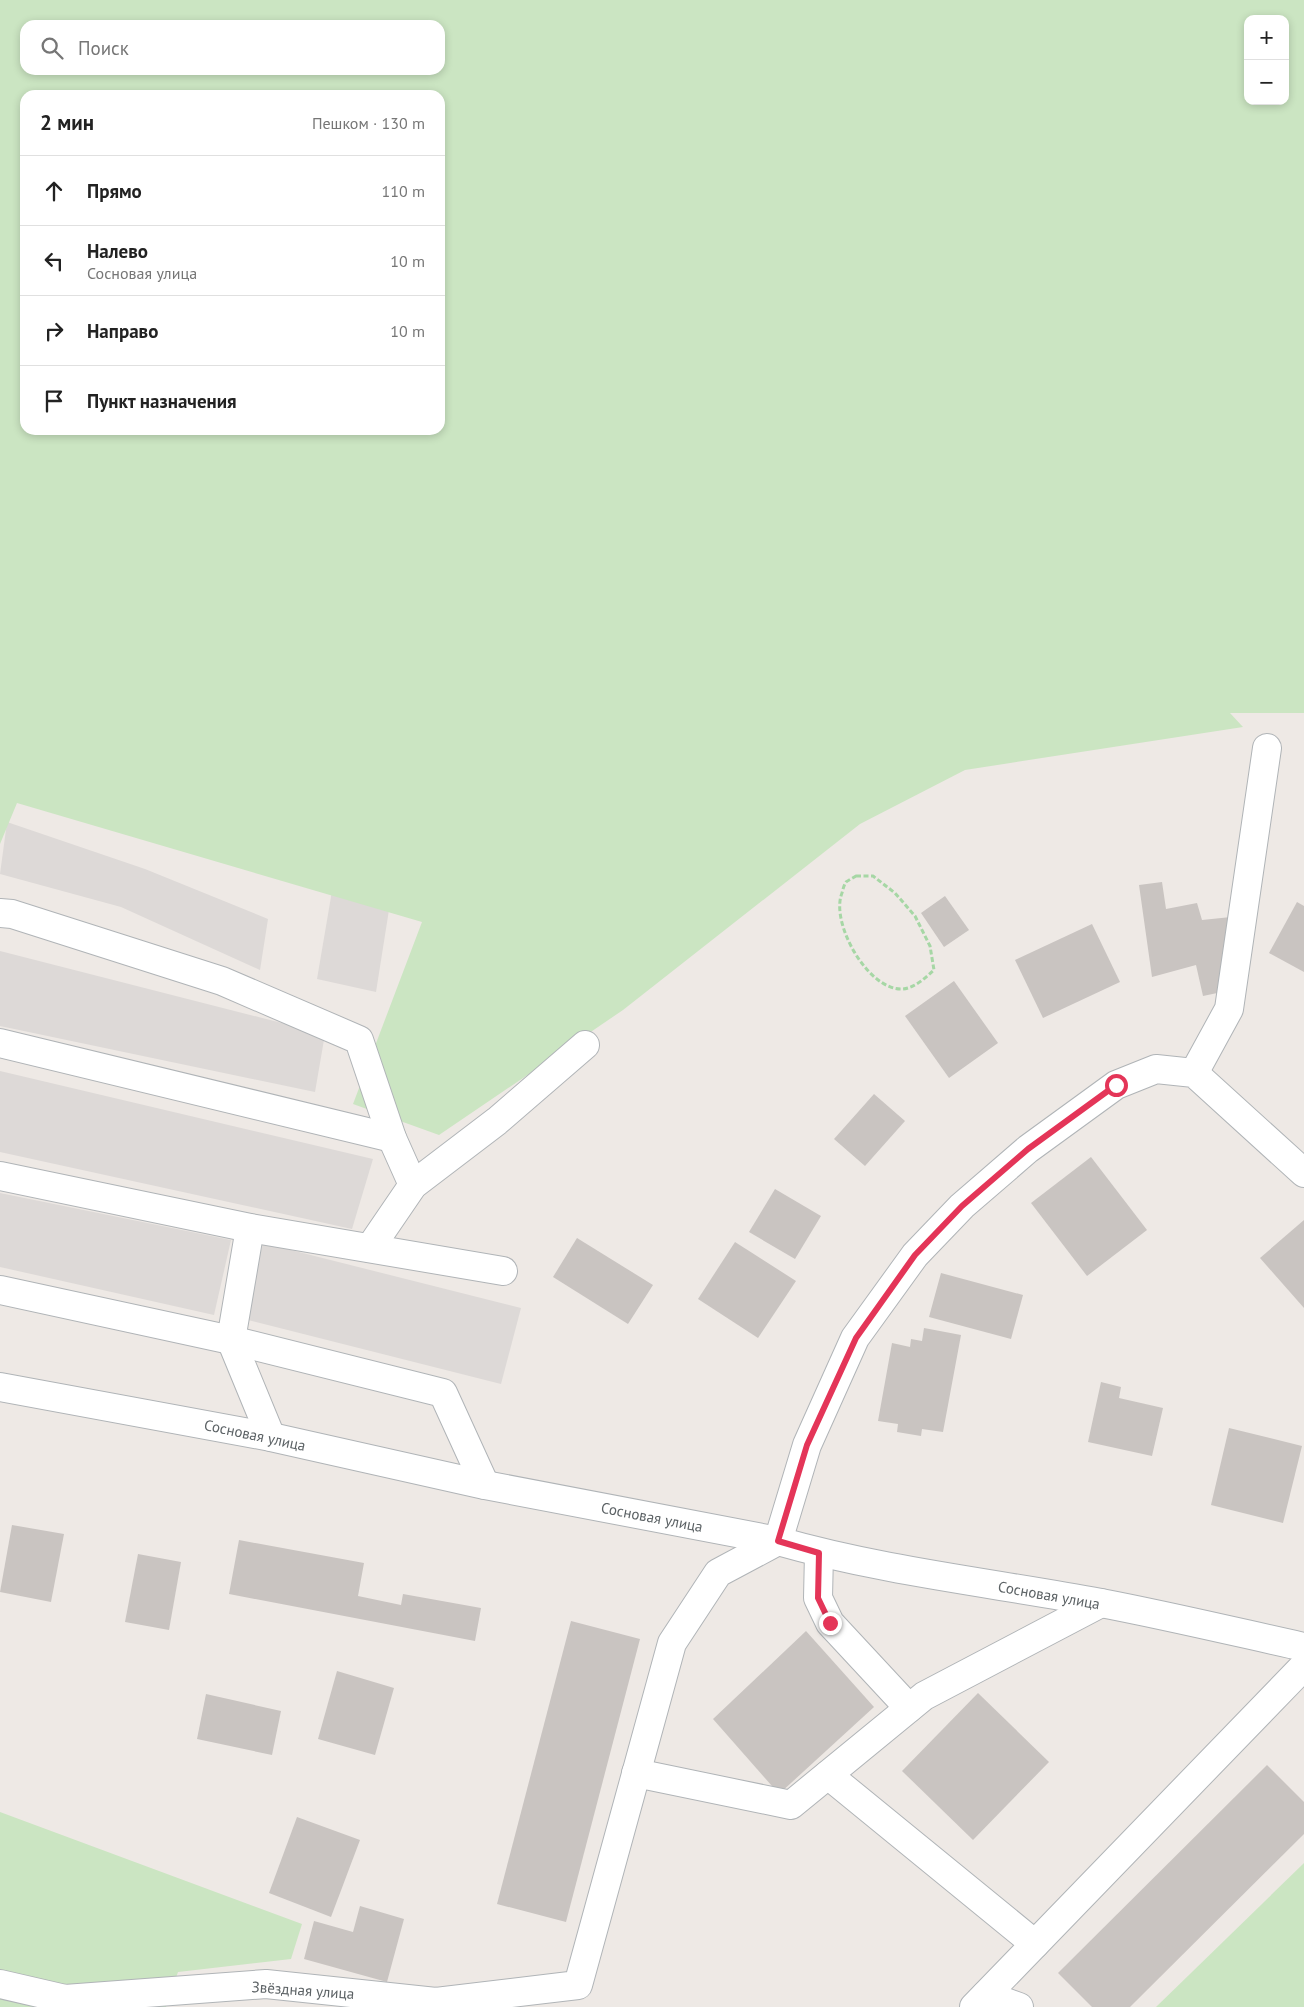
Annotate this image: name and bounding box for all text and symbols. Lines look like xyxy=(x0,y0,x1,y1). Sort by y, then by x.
map controls xyxy=(1244,15,1289,105)
button: + xyxy=(1244,15,1289,60)
search box xyxy=(20,20,445,75)
icon: search xyxy=(38,34,66,62)
text: Поиск xyxy=(78,36,129,60)
button: − xyxy=(1244,60,1289,105)
text: 2 мин xyxy=(40,109,94,136)
text: Пешком · 130 m xyxy=(312,113,425,133)
icon: ahead xyxy=(40,177,68,205)
text: Прямо xyxy=(87,179,142,203)
text: 110 m xyxy=(382,181,425,201)
text: Налево xyxy=(87,239,148,263)
icon: left xyxy=(40,247,68,275)
text: 10 m xyxy=(390,251,425,271)
text: Сосновая улица xyxy=(87,263,197,283)
icon: right xyxy=(40,317,68,345)
text: Направо xyxy=(87,319,158,343)
text: 10 m xyxy=(390,321,425,341)
icon: arrive xyxy=(40,387,68,415)
text: Пункт назначения xyxy=(87,389,237,413)
route start xyxy=(1105,1074,1128,1097)
street label: Сосновая улица xyxy=(203,1415,307,1455)
street label: Сосновая улица xyxy=(600,1498,704,1536)
street label: Сосновая улица xyxy=(997,1577,1101,1613)
route end xyxy=(819,1612,842,1635)
street label: Звёздная улица xyxy=(251,1977,355,2003)

